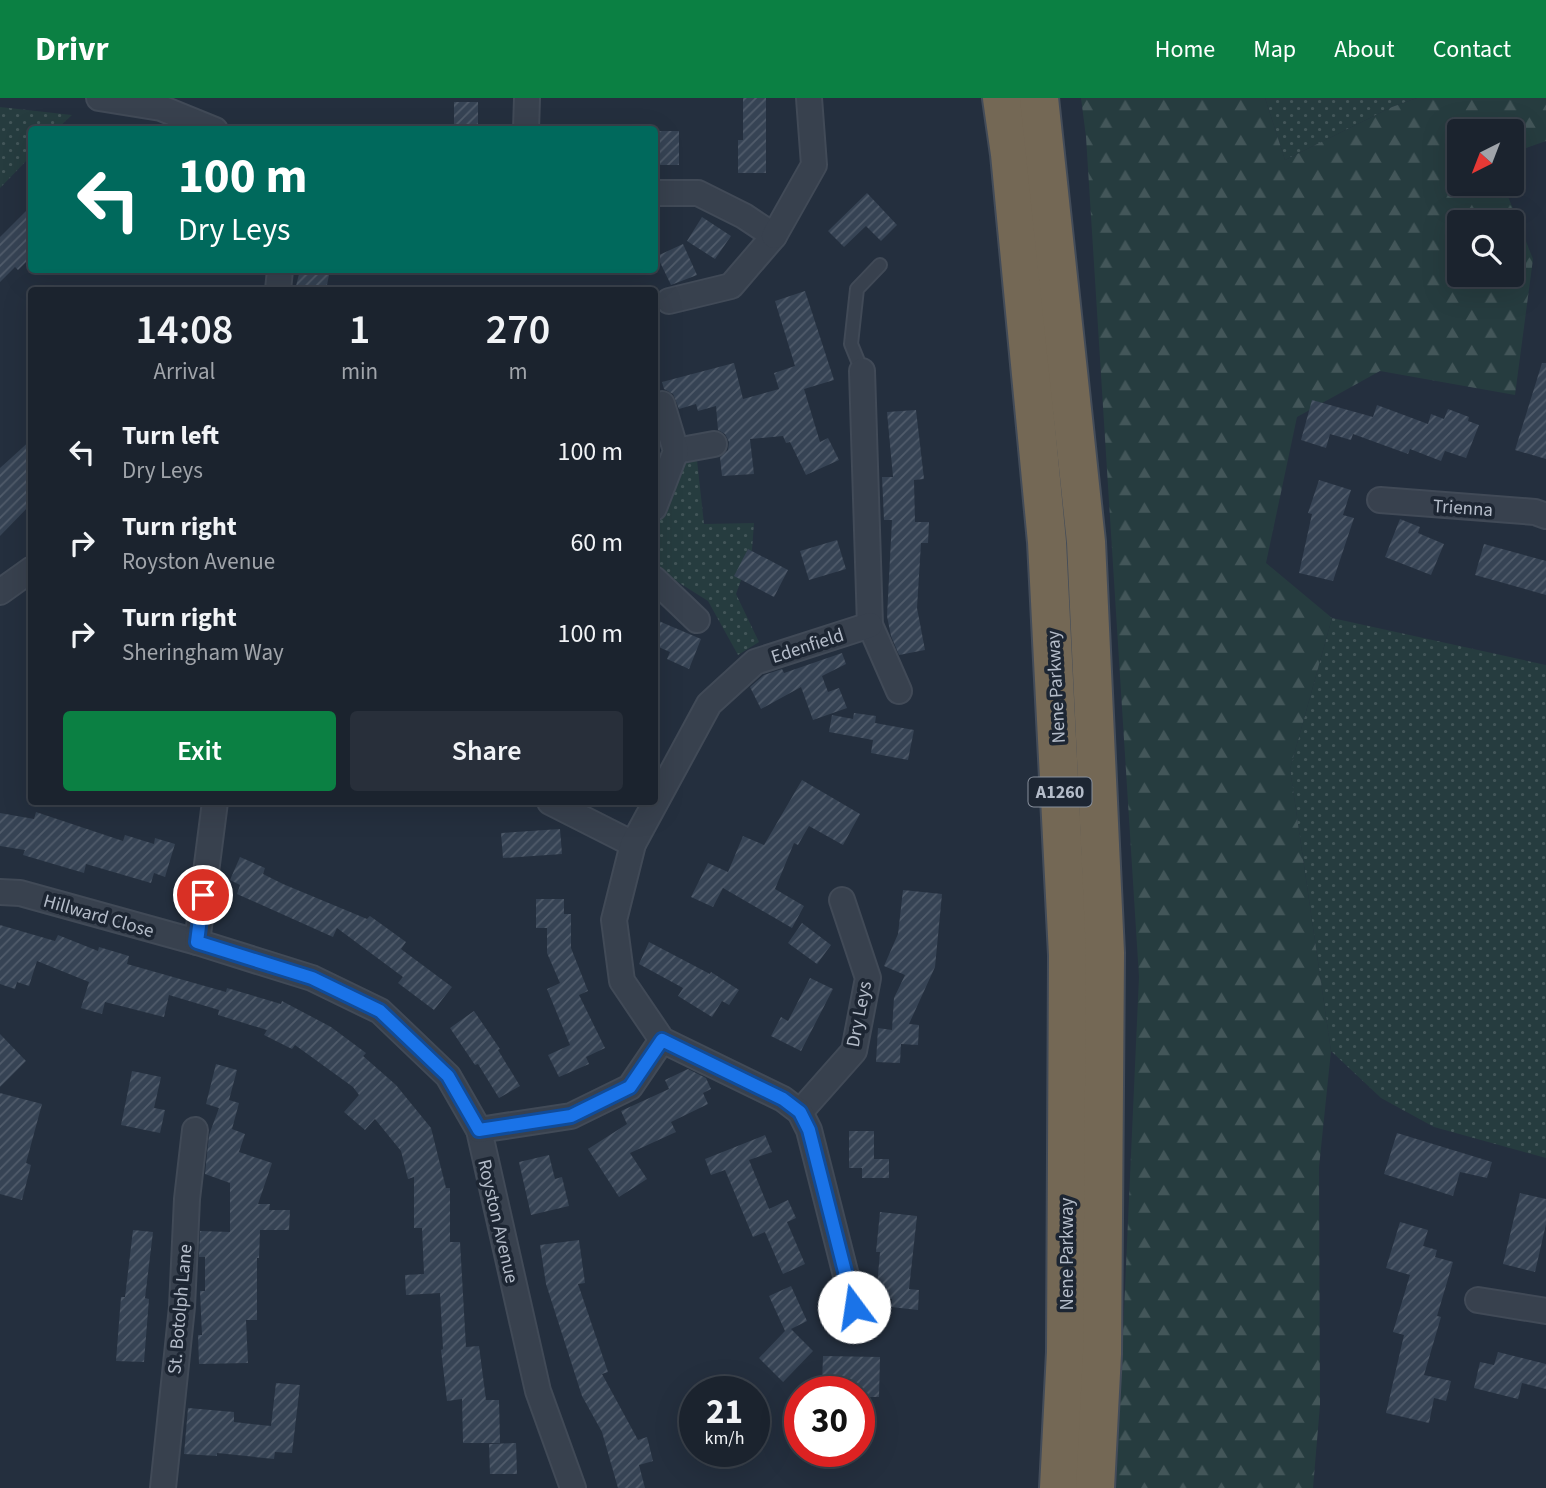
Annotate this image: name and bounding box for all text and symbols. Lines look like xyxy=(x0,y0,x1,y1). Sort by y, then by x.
text: Drivr xyxy=(35,26,109,73)
text: Home xyxy=(1155,32,1215,67)
text: Map xyxy=(1253,32,1296,67)
text: About xyxy=(1334,32,1395,67)
text: Contact xyxy=(1433,32,1511,67)
north arrow xyxy=(1447,119,1524,196)
map controls xyxy=(1447,119,1524,287)
text: 100 m xyxy=(178,142,307,212)
icon: left xyxy=(63,154,154,245)
text: Dry Leys xyxy=(178,207,291,253)
button: search xyxy=(1447,210,1524,287)
text: 14:08 xyxy=(136,300,233,360)
text: 1 xyxy=(349,300,370,360)
text: 270 xyxy=(486,300,550,360)
text: Arrival xyxy=(154,355,215,388)
text: min xyxy=(341,355,378,388)
text: m xyxy=(509,355,528,388)
text: Turn left xyxy=(122,417,219,454)
icon: left xyxy=(63,433,101,471)
text: 100 m xyxy=(557,433,623,470)
text: Dry Leys xyxy=(122,454,203,487)
street label: Trienna xyxy=(1432,493,1494,524)
text: Turn right xyxy=(122,508,237,545)
icon: right xyxy=(63,524,101,562)
text: 60 m xyxy=(570,524,623,561)
text: Royston Avenue xyxy=(122,545,275,578)
text: Turn right xyxy=(122,599,237,636)
icon: right xyxy=(63,615,101,653)
text: 100 m xyxy=(557,615,623,652)
street label: Edenfield xyxy=(768,622,847,671)
street label: Nene Parkway xyxy=(1040,630,1073,744)
text: Sheringham Way xyxy=(122,636,284,669)
button: Exit xyxy=(63,711,336,791)
button: Share xyxy=(350,711,623,791)
road number: A1260 xyxy=(1028,778,1092,806)
pin xyxy=(173,865,233,925)
icon: arrive xyxy=(184,876,222,914)
street label: Hillward Close xyxy=(40,888,157,945)
street label: Dry Leys xyxy=(840,979,879,1050)
street label: Royston Avenue xyxy=(470,1157,525,1286)
street label: Nene Parkway xyxy=(1054,1197,1081,1310)
street label: St. Botolph Lane xyxy=(161,1243,200,1375)
position arrow xyxy=(817,1270,891,1344)
speed limit sign: 30 xyxy=(784,1376,875,1467)
text: 21 xyxy=(706,1387,743,1437)
text: km/h xyxy=(705,1426,744,1451)

